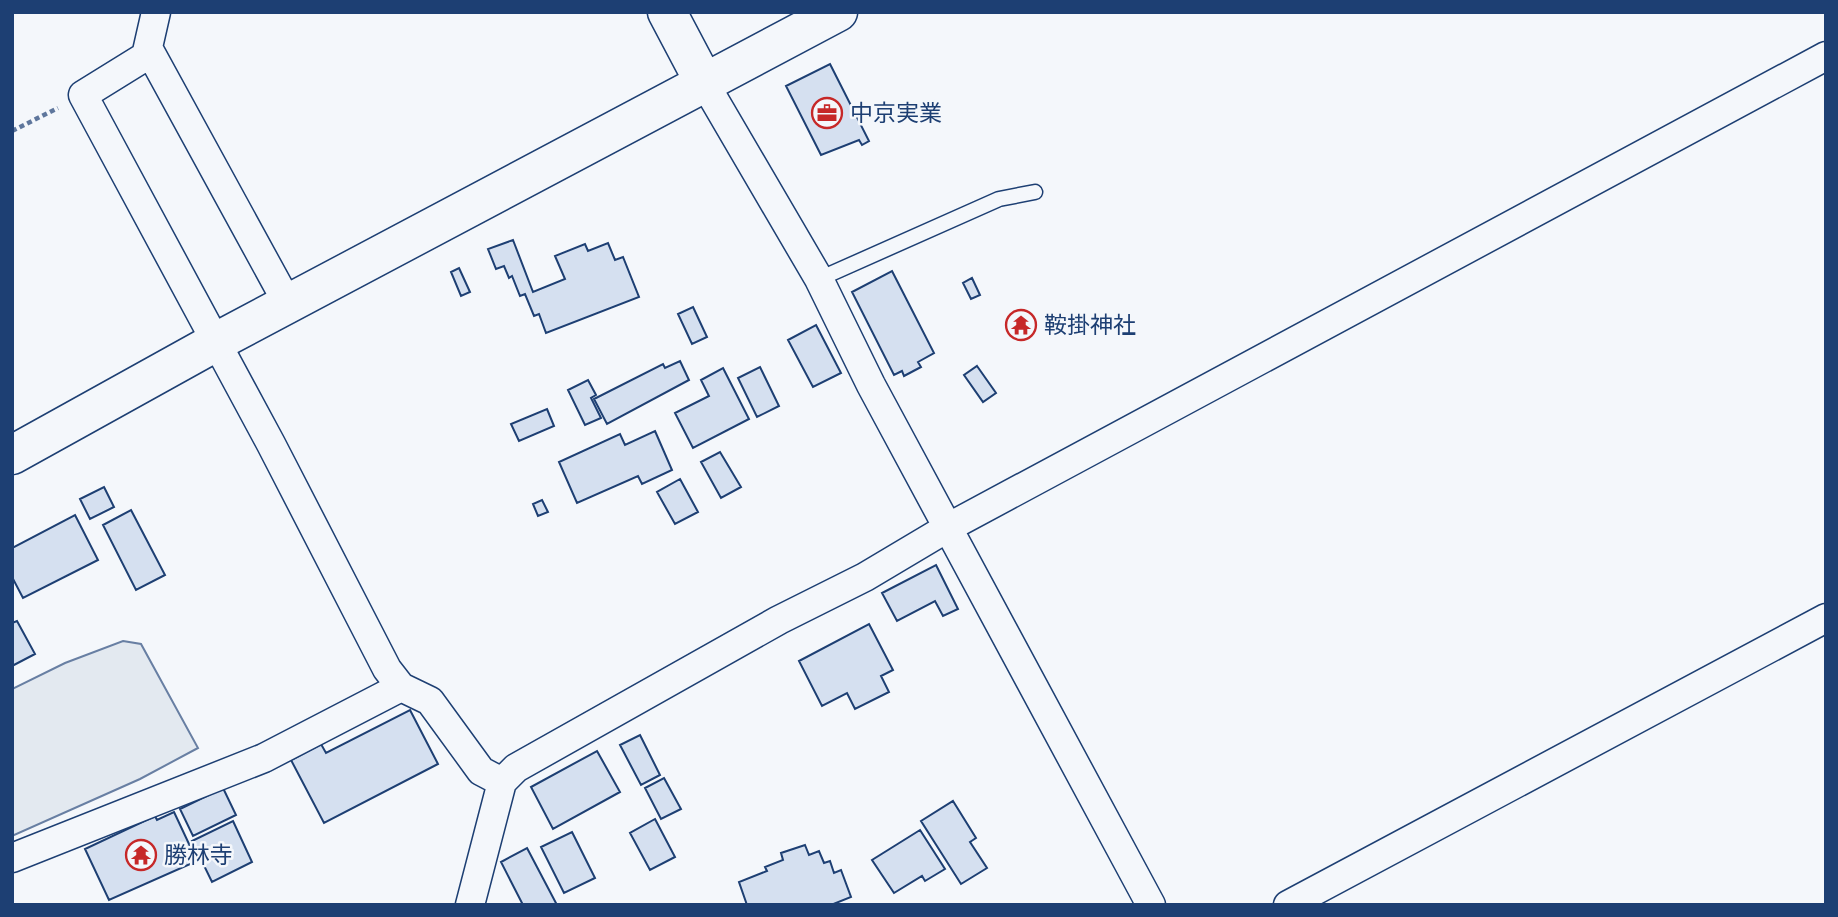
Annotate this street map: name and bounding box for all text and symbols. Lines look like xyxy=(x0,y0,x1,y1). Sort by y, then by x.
office icon: 中京実業 xyxy=(810,96,844,130)
place label: 中京実業 xyxy=(850,98,942,126)
temple icon: 鞍掛神社 xyxy=(1004,308,1038,342)
place label: 鞍掛神社 xyxy=(1044,310,1136,338)
temple icon: 勝林寺 xyxy=(124,838,158,872)
place label: 勝林寺 xyxy=(164,840,233,868)

